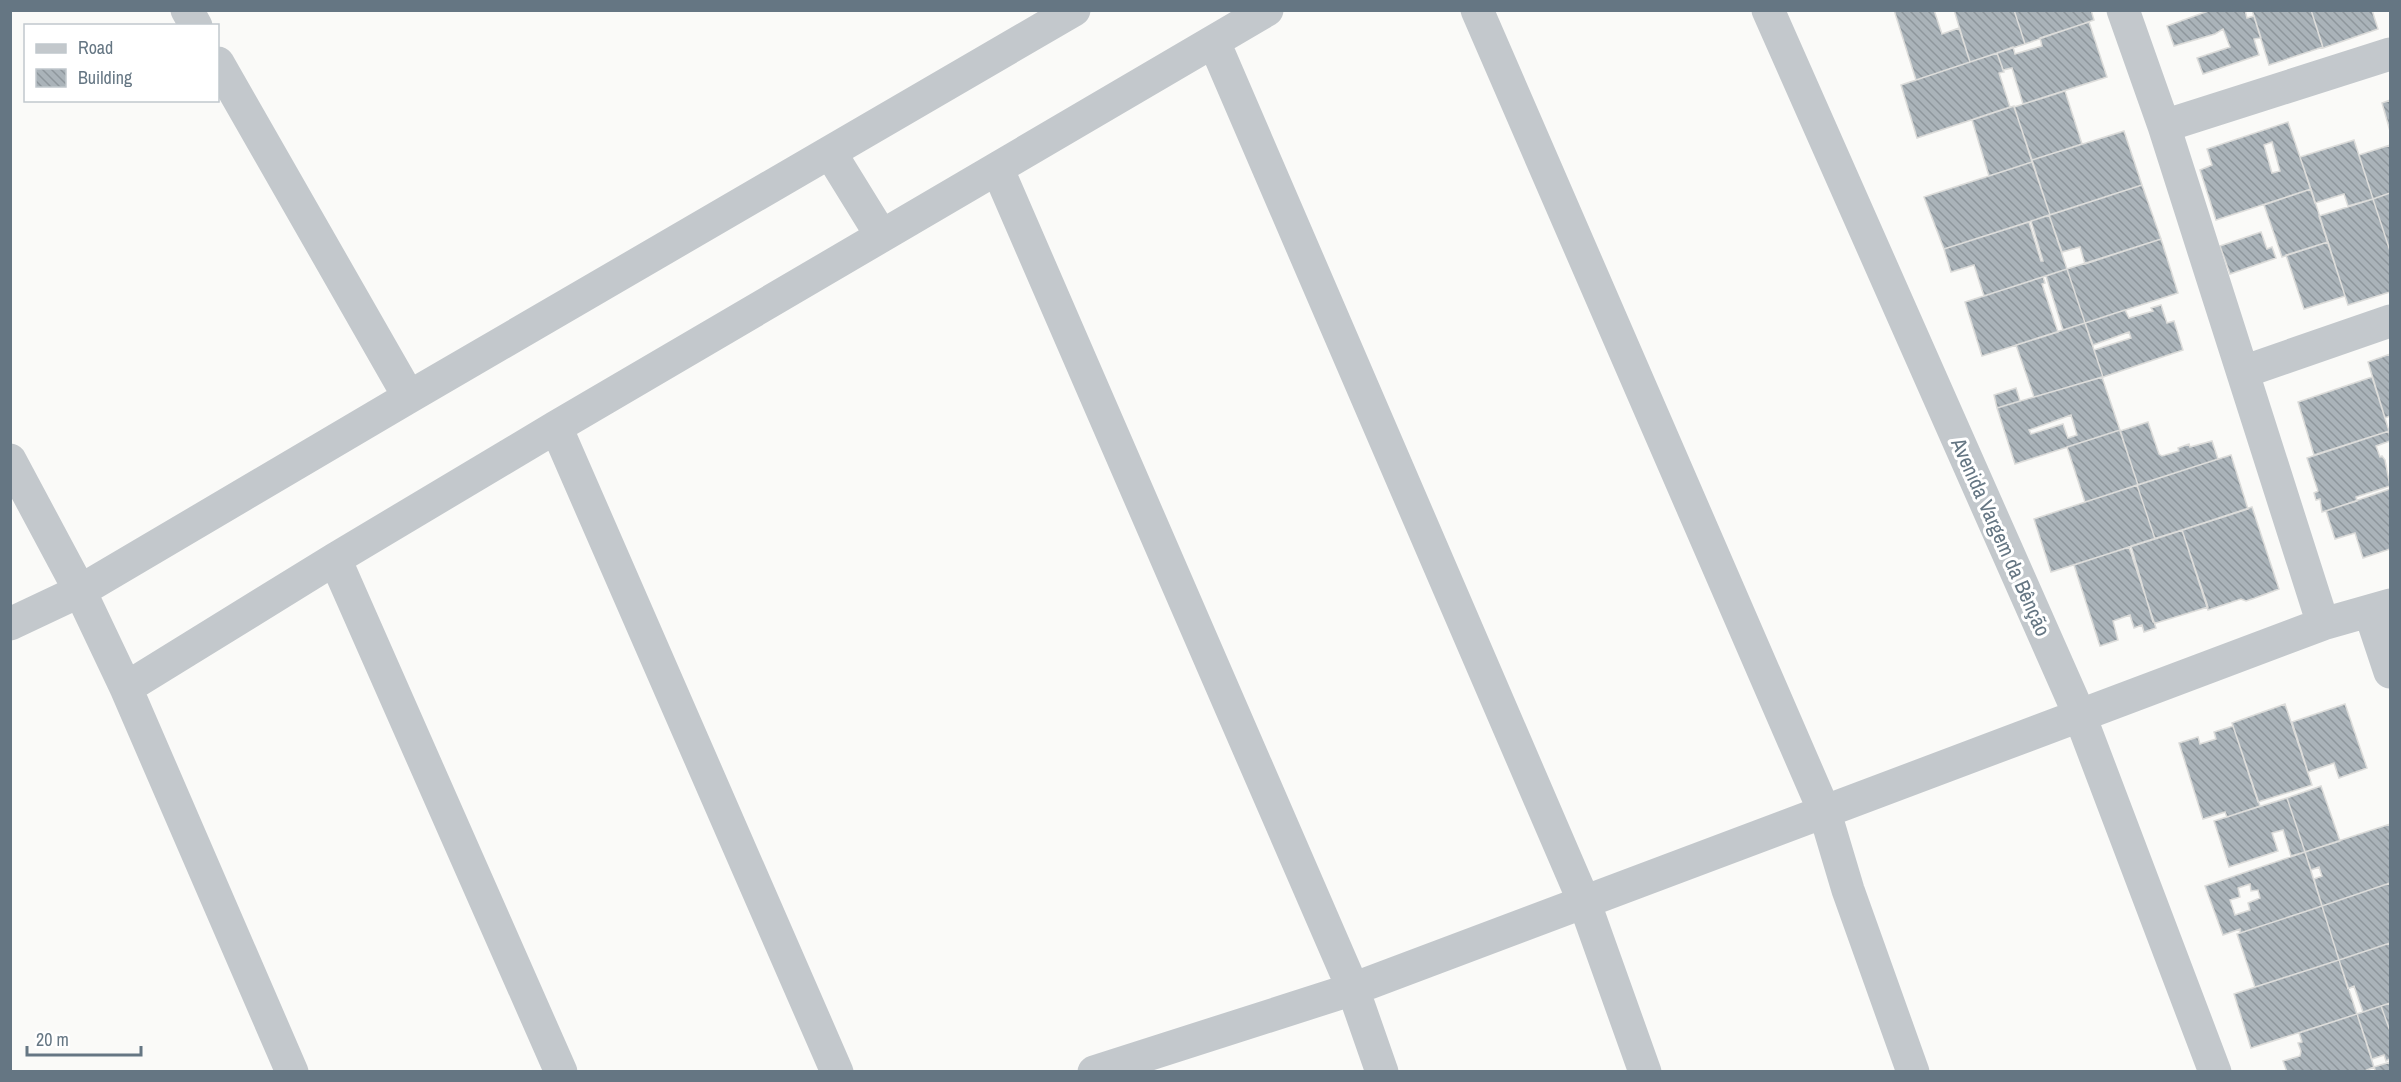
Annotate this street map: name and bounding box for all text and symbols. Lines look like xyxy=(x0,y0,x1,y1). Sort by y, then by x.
legend xyxy=(24,24,219,102)
text: Road xyxy=(78,35,113,60)
text: Building xyxy=(78,65,133,90)
street label: Avenida Vargem da Bênção xyxy=(1944,433,2058,641)
scale bar xyxy=(27,1019,141,1057)
text: 20 m xyxy=(36,1027,69,1052)

